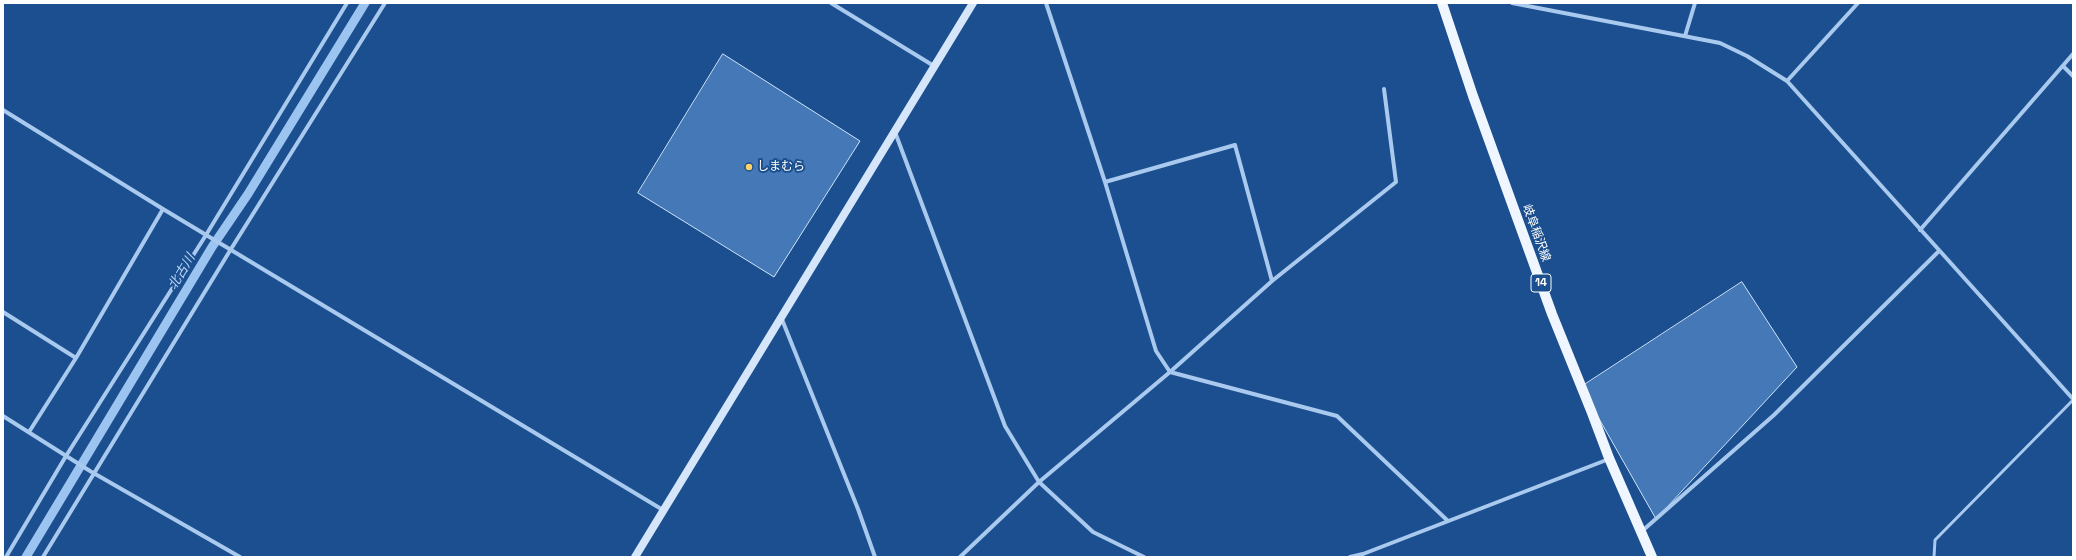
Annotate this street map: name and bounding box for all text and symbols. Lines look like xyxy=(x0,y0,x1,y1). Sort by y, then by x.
place label: しまむら xyxy=(757,160,805,174)
marker: しまむら xyxy=(744,162,754,172)
street label: 岐阜稲沢線 xyxy=(1519,202,1553,264)
water label: 北古川 xyxy=(165,251,199,293)
road number: 14 xyxy=(1531,274,1551,292)

